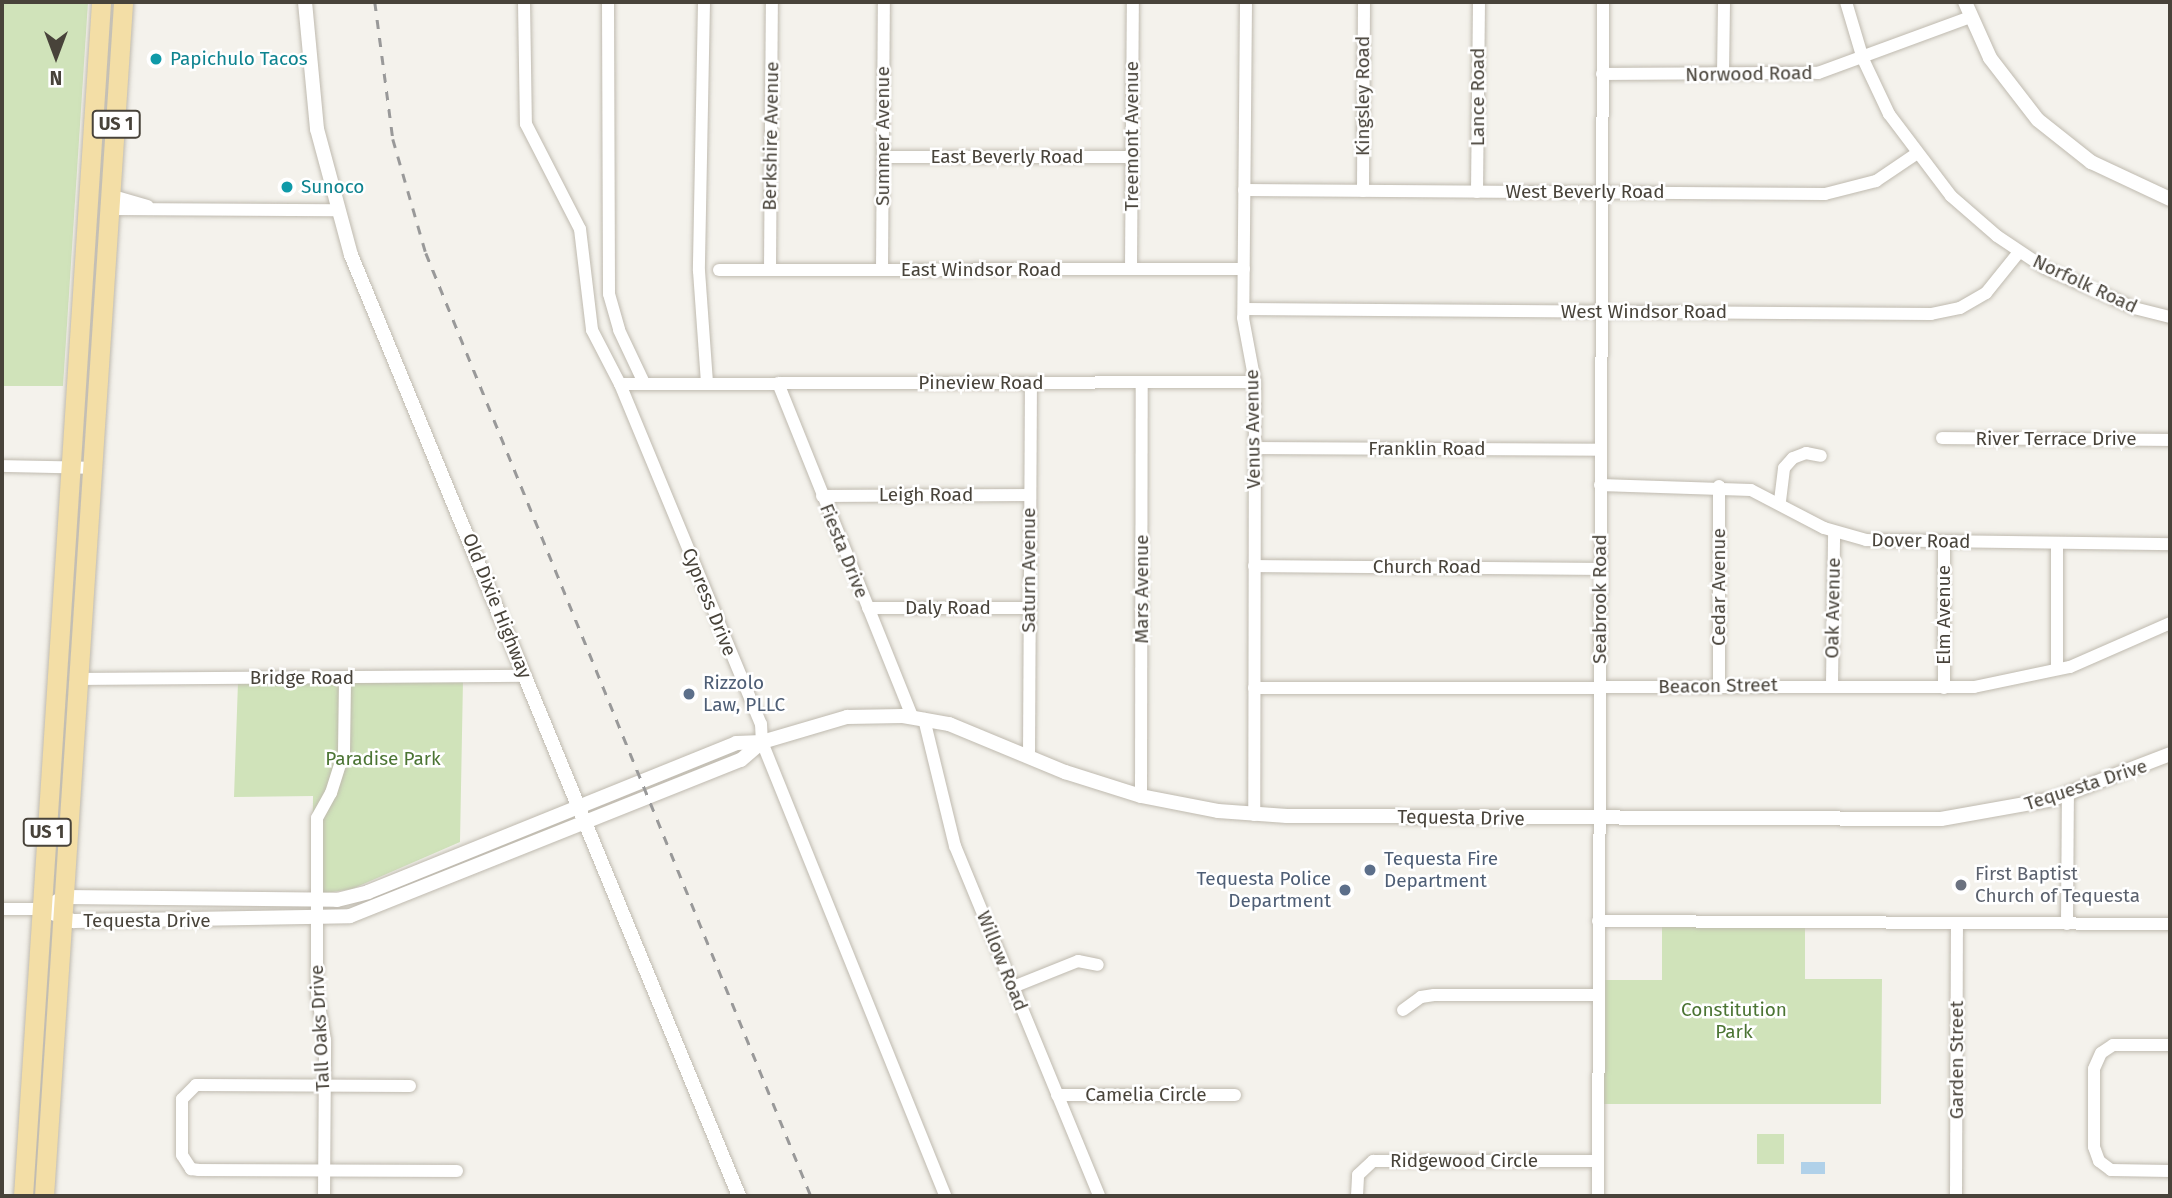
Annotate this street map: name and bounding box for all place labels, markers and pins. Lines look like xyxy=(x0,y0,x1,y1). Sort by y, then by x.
place label: Papichulo Tacos xyxy=(170,48,308,70)
marker: Papichulo Tacos xyxy=(148,51,164,67)
place label: Sunoco xyxy=(301,176,364,198)
marker: Sunoco xyxy=(279,179,295,195)
place label: Rizzolo Law, PLLC xyxy=(703,672,785,716)
marker: Rizzolo Law, PLLC xyxy=(681,686,697,702)
place label: Tequesta Fire Department xyxy=(1384,848,1498,892)
marker: Tequesta Fire Department xyxy=(1362,862,1378,878)
place label: First Baptist Church of Tequesta xyxy=(1975,863,2140,907)
place label: Tequesta Police Department xyxy=(1197,868,1331,912)
marker: First Baptist Church of Tequesta xyxy=(1953,877,1969,893)
marker: Tequesta Police Department xyxy=(1337,882,1353,898)

